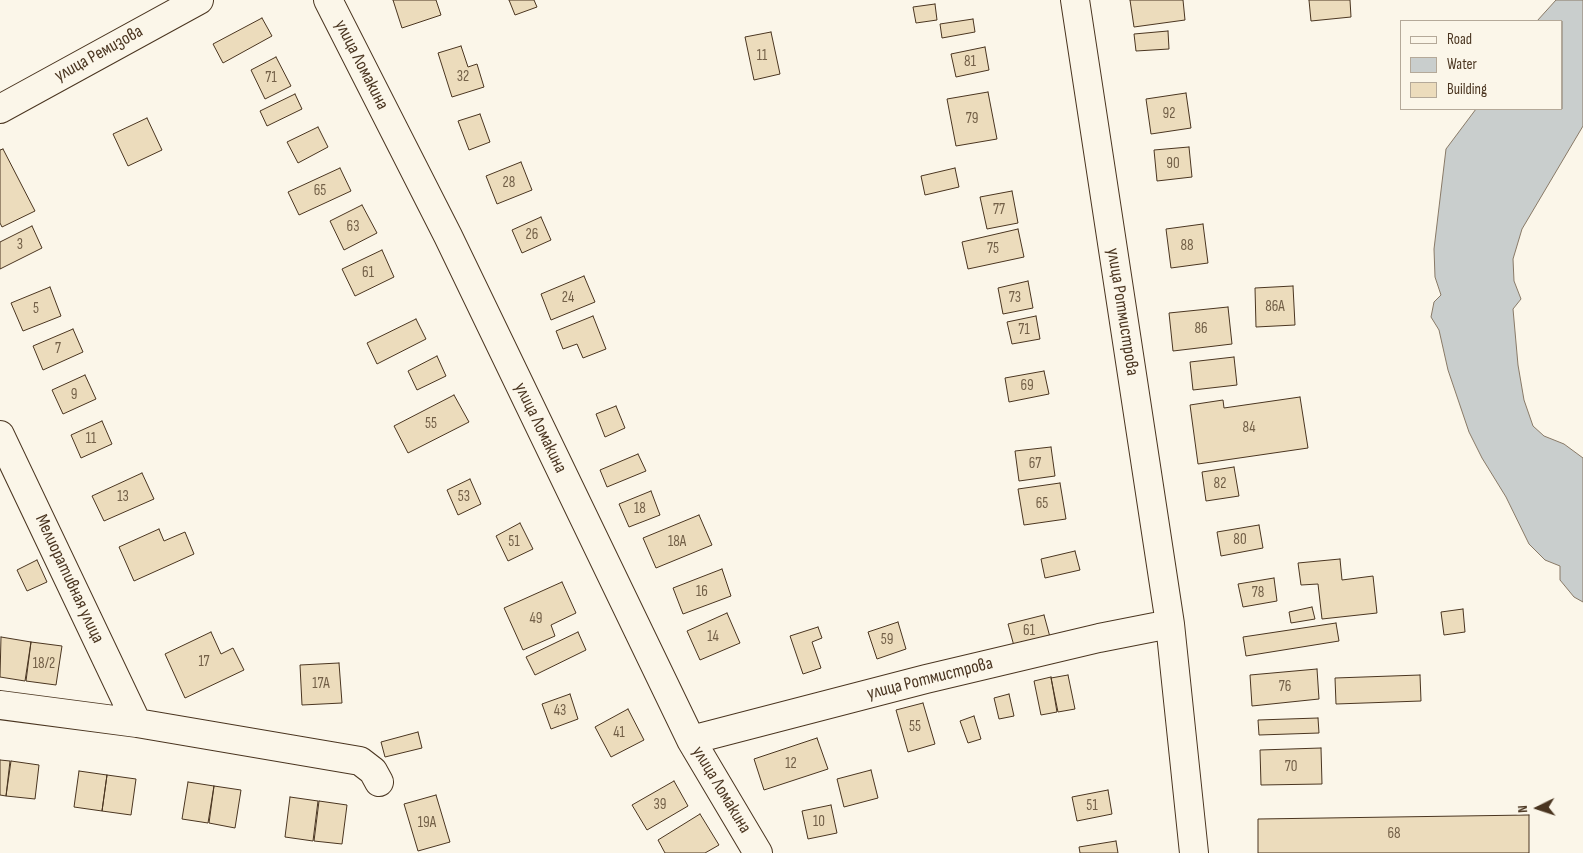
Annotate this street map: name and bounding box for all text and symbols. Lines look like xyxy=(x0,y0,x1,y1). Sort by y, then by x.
street label: улица Ломакина xyxy=(329,17,393,113)
legend xyxy=(1400,20,1563,110)
street label: улица Ремизова xyxy=(51,21,147,87)
text: Road xyxy=(1447,30,1472,49)
house number: 11 xyxy=(757,47,767,65)
house number: 81 xyxy=(964,53,976,71)
text: Water xyxy=(1447,55,1477,74)
house number: 32 xyxy=(457,68,469,86)
house number: 71 xyxy=(265,69,277,87)
text: Building xyxy=(1447,80,1487,99)
house number: 92 xyxy=(1163,105,1175,123)
house number: 79 xyxy=(966,110,978,128)
house number: 90 xyxy=(1166,155,1180,173)
house number: 28 xyxy=(503,174,515,192)
house number: 65 xyxy=(314,182,326,200)
house number: 77 xyxy=(993,201,1005,219)
house number: 63 xyxy=(347,218,359,236)
house number: 26 xyxy=(526,226,538,244)
house number: 3 xyxy=(17,236,23,254)
house number: 88 xyxy=(1180,237,1194,255)
house number: 75 xyxy=(987,240,999,258)
street label: улица Ротмистрова xyxy=(1101,247,1143,377)
house number: 61 xyxy=(362,264,374,282)
house number: 24 xyxy=(562,289,574,307)
house number: 73 xyxy=(1009,289,1021,307)
house number: 86А xyxy=(1265,298,1285,316)
house number: 5 xyxy=(33,300,39,318)
house number: 86 xyxy=(1194,320,1208,338)
house number: 71 xyxy=(1018,321,1030,339)
house number: 7 xyxy=(55,340,61,358)
house number: 69 xyxy=(1020,377,1034,395)
street label: улица Ломакина xyxy=(509,379,571,477)
house number: 9 xyxy=(71,386,77,404)
house number: 55 xyxy=(425,415,437,433)
house number: 84 xyxy=(1242,419,1256,437)
house number: 11 xyxy=(86,430,96,448)
house number: 67 xyxy=(1029,455,1041,473)
house number: 82 xyxy=(1214,475,1226,493)
house number: 13 xyxy=(117,488,129,506)
house number: 53 xyxy=(458,488,470,506)
house number: 65 xyxy=(1036,495,1048,513)
house number: 18 xyxy=(634,500,646,518)
street label: Мелиоративная улица xyxy=(30,511,108,647)
house number: 80 xyxy=(1233,531,1247,549)
house number: 51 xyxy=(508,533,520,551)
house number: 18А xyxy=(668,533,686,551)
house number: 16 xyxy=(696,583,708,601)
house number: 78 xyxy=(1252,584,1264,602)
house number: 49 xyxy=(530,610,542,628)
house number: 61 xyxy=(1023,622,1035,640)
house number: 14 xyxy=(707,628,719,646)
house number: 59 xyxy=(881,631,893,649)
house number: 17 xyxy=(198,653,210,671)
street label: улица Ротмистрова xyxy=(865,653,995,705)
house number: 18/2 xyxy=(33,655,55,673)
house number: 17А xyxy=(312,675,330,693)
house number: 76 xyxy=(1279,678,1291,696)
house number: 43 xyxy=(554,702,566,720)
house number: 55 xyxy=(909,718,921,736)
house number: 41 xyxy=(613,724,625,742)
street label: улица Ломакина xyxy=(687,743,755,837)
house number: 12 xyxy=(785,755,797,773)
house number: 70 xyxy=(1285,758,1297,776)
north arrow xyxy=(1513,783,1563,833)
house number: 39 xyxy=(654,796,666,814)
house number: 51 xyxy=(1086,797,1098,815)
text: N xyxy=(1514,805,1531,813)
house number: 10 xyxy=(813,813,825,831)
house number: 19А xyxy=(418,814,436,832)
house number: 68 xyxy=(1387,825,1401,843)

